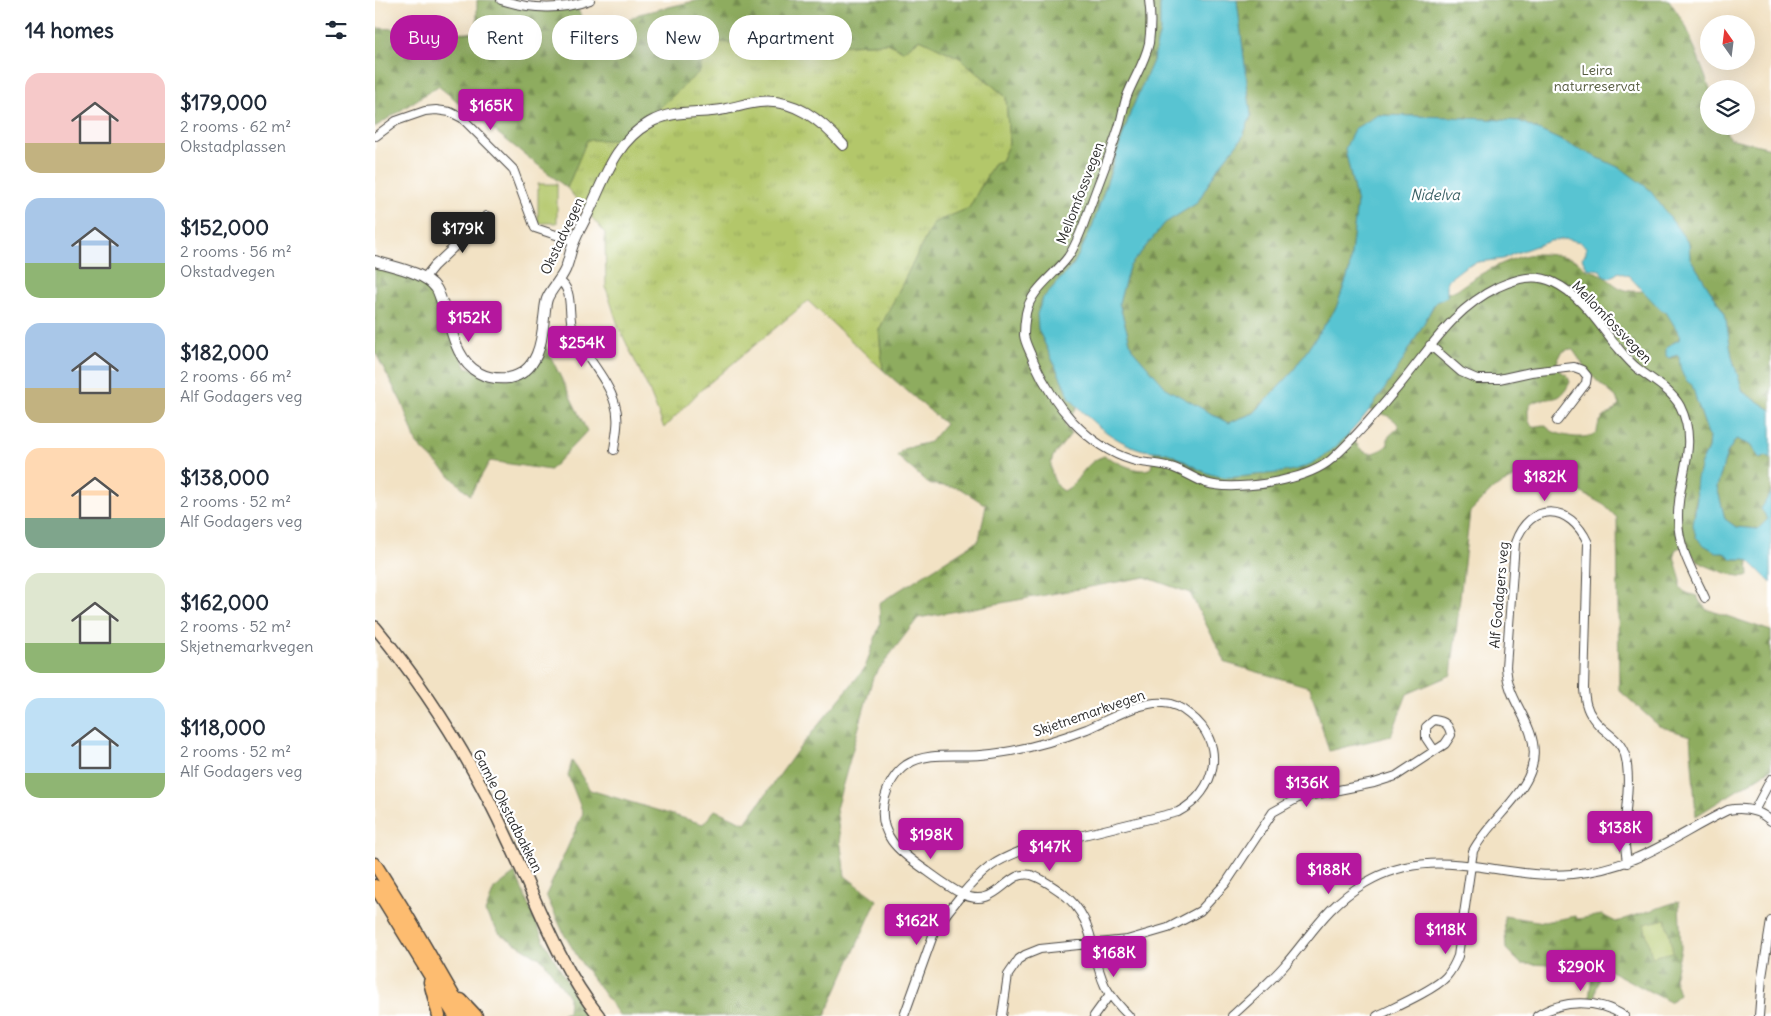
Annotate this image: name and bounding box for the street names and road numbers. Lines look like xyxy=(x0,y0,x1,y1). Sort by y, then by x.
street label: Mellomfossvegen xyxy=(1052,139,1108,247)
street label: Okstadvegen xyxy=(536,195,588,277)
street label: Mellomfossvegen xyxy=(1568,277,1656,367)
street label: Alf Godagers veg xyxy=(1485,541,1513,649)
street label: Skjetnemarkvegen xyxy=(1031,685,1147,741)
street label: Gamle Okstadbakkan xyxy=(469,746,547,876)

